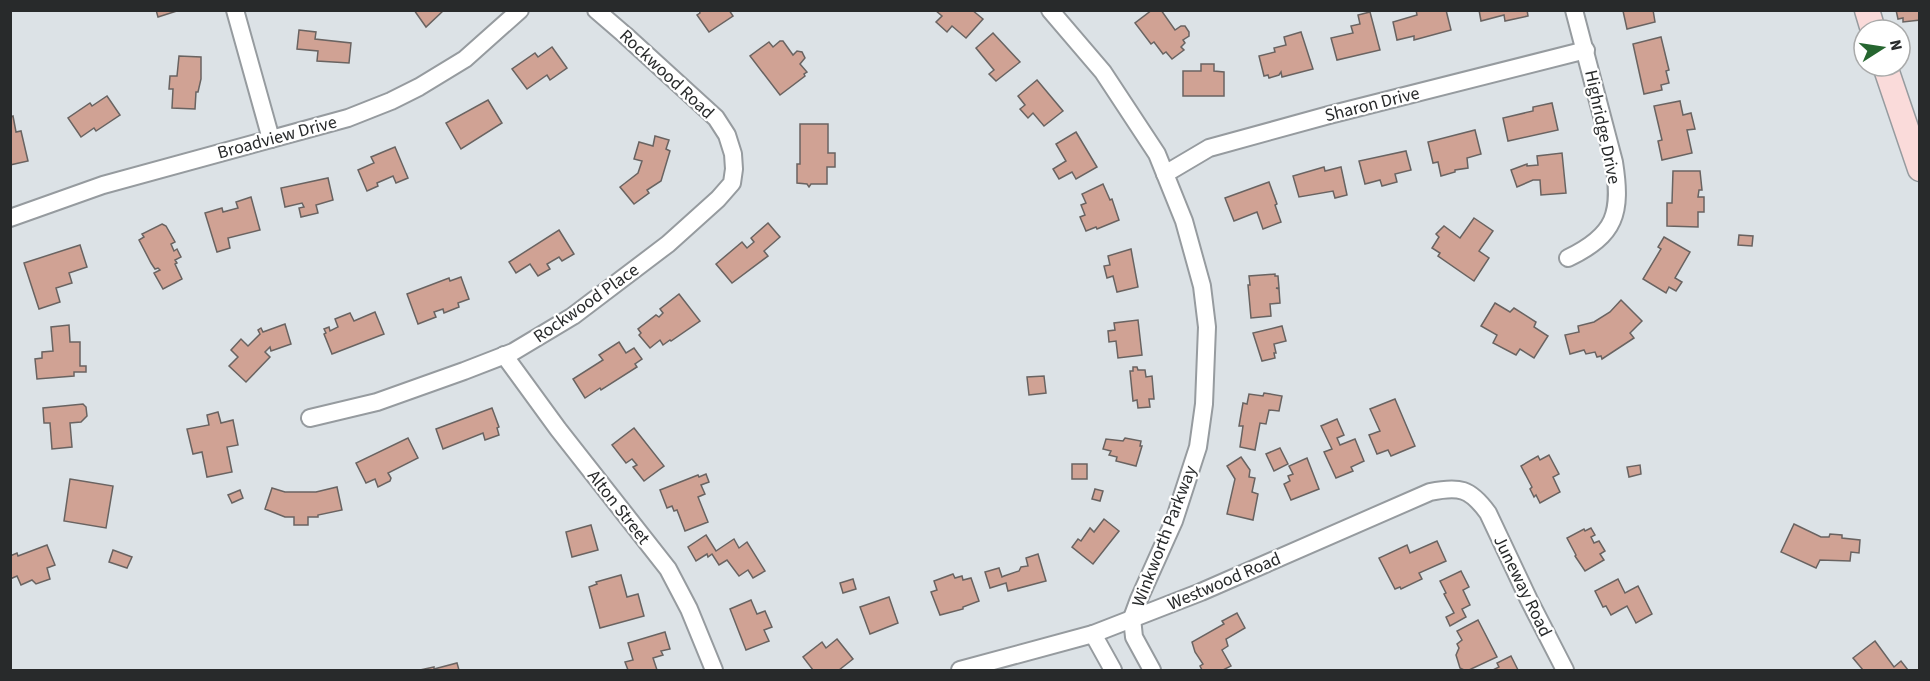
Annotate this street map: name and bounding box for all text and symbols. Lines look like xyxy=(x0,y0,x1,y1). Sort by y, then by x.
north arrow xyxy=(1852,18,1912,78)
street label: Rockwood Road xyxy=(614,24,720,125)
text: N xyxy=(1884,38,1908,53)
street label: Highridge Drive xyxy=(1578,68,1627,187)
street label: Sharon Drive xyxy=(1322,81,1422,128)
street label: Broadview Drive xyxy=(215,110,340,165)
street label: Rockwood Place xyxy=(529,258,644,349)
street label: Winkworth Parkway xyxy=(1126,461,1203,610)
street label: Alton Street xyxy=(582,465,656,550)
street label: Juneway Road xyxy=(1487,531,1558,641)
street label: Westwood Road xyxy=(1164,546,1285,617)

